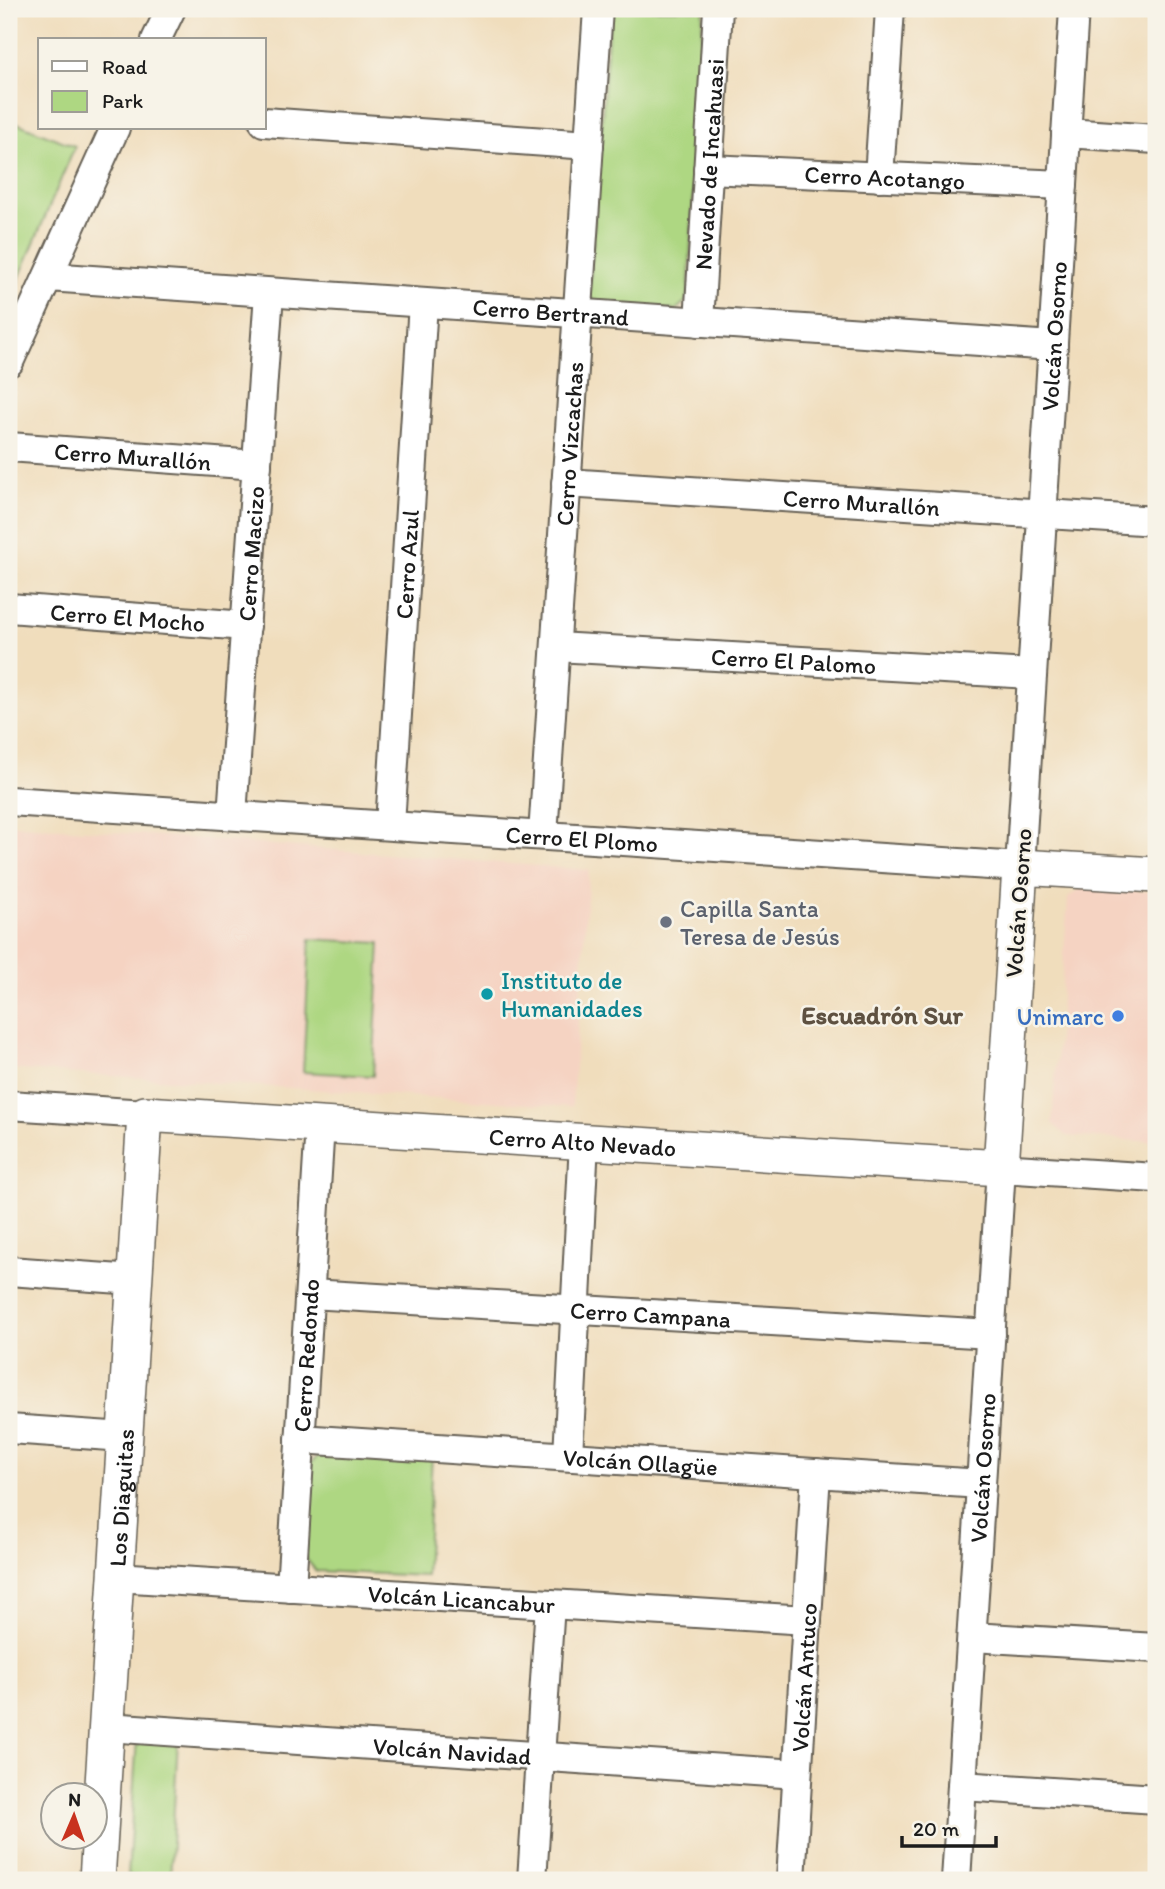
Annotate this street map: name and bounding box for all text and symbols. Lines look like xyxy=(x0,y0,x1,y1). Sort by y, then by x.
legend xyxy=(38,38,266,130)
text: Road xyxy=(102,54,148,79)
street label: Nevado de Incahuasi xyxy=(688,58,729,271)
text: Park xyxy=(102,88,144,113)
street label: Cerro Acotango xyxy=(804,159,966,195)
street label: Volcán Osorno xyxy=(1034,260,1073,412)
street label: Cerro Bertrand xyxy=(472,292,630,331)
street label: Cerro Vizcachas xyxy=(549,361,589,527)
street label: Cerro Murallón xyxy=(53,436,213,476)
street label: Cerro Murallón xyxy=(782,482,941,522)
street label: Cerro Macizo xyxy=(231,485,270,622)
street label: Cerro Azul xyxy=(389,509,424,620)
street label: Cerro El Mocho xyxy=(49,597,206,637)
street label: Cerro El Palomo xyxy=(710,641,877,680)
street label: Cerro El Plomo xyxy=(505,819,659,858)
street label: Volcán Osorno xyxy=(998,827,1038,979)
place label: Capilla Santa Teresa de Jesús xyxy=(680,894,840,951)
marker: Capilla Santa Teresa de Jesús xyxy=(658,914,674,930)
place label: Instituto de Humanidades xyxy=(501,966,643,1023)
marker: Instituto de Humanidades xyxy=(479,986,495,1002)
district label: Escuadrón Sur xyxy=(801,999,964,1031)
place label: Unimarc xyxy=(1016,1002,1104,1031)
marker: Unimarc xyxy=(1110,1008,1126,1024)
street label: Cerro Alto Nevado xyxy=(488,1121,677,1162)
street label: Cerro Redondo xyxy=(286,1278,325,1433)
street label: Cerro Campana xyxy=(569,1295,732,1333)
street label: Volcán Osorno xyxy=(963,1392,1001,1544)
street label: Los Diaguitas xyxy=(102,1428,140,1568)
street label: Volcán Ollagüe xyxy=(562,1442,719,1481)
street label: Volcán Licancabur xyxy=(367,1578,556,1619)
street label: Volcán Antuco xyxy=(784,1602,822,1753)
street label: Volcán Navidad xyxy=(372,1731,532,1770)
north arrow xyxy=(38,1780,108,1850)
text: N xyxy=(68,1788,81,1811)
scale bar xyxy=(902,1805,997,1849)
text: 20 m xyxy=(913,1816,960,1841)

